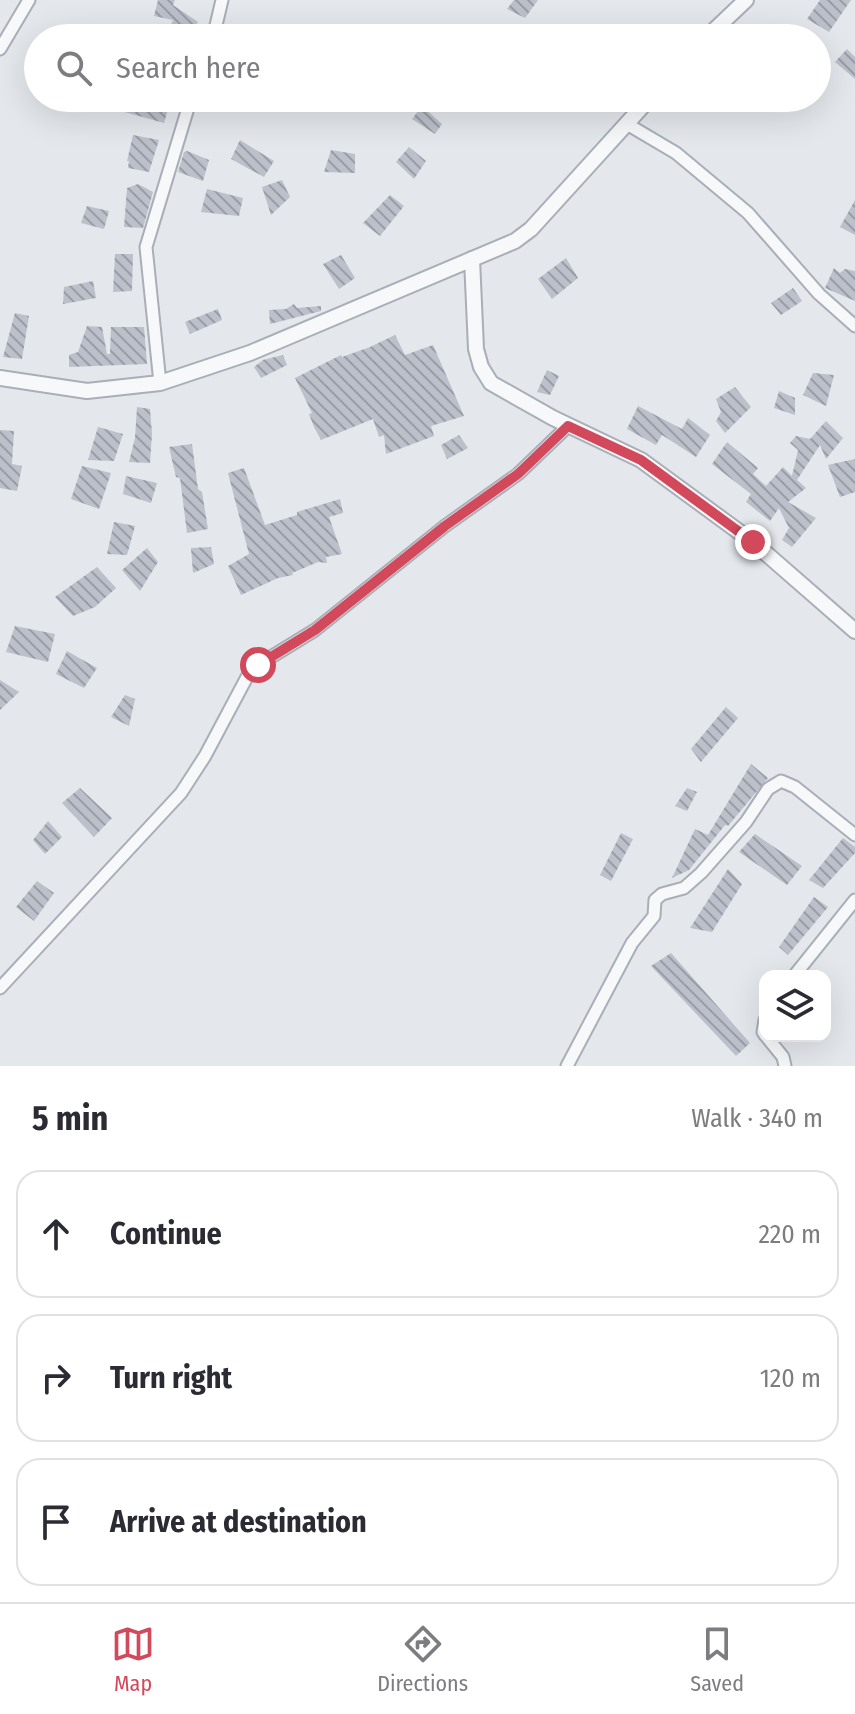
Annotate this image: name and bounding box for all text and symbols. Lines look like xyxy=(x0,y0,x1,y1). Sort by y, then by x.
search box xyxy=(24,24,831,112)
icon: search xyxy=(52,46,96,90)
text: Search here xyxy=(116,50,261,86)
route end xyxy=(735,524,771,560)
route start xyxy=(240,647,276,683)
map controls xyxy=(759,970,831,1042)
button: layers xyxy=(759,970,831,1042)
text: 5 min xyxy=(32,1098,108,1139)
text: Walk · 340 m xyxy=(691,1103,823,1134)
icon: ahead xyxy=(34,1212,78,1256)
text: Continue xyxy=(110,1216,222,1252)
text: 220 m xyxy=(758,1219,821,1250)
icon: right xyxy=(34,1356,78,1400)
text: Turn right xyxy=(110,1360,232,1396)
text: 120 m xyxy=(760,1363,821,1394)
icon: arrive xyxy=(34,1500,78,1544)
text: Arrive at destination xyxy=(110,1504,367,1540)
tab: Map xyxy=(111,1622,155,1697)
tab: Directions xyxy=(377,1622,468,1697)
tab: Saved xyxy=(690,1622,744,1697)

